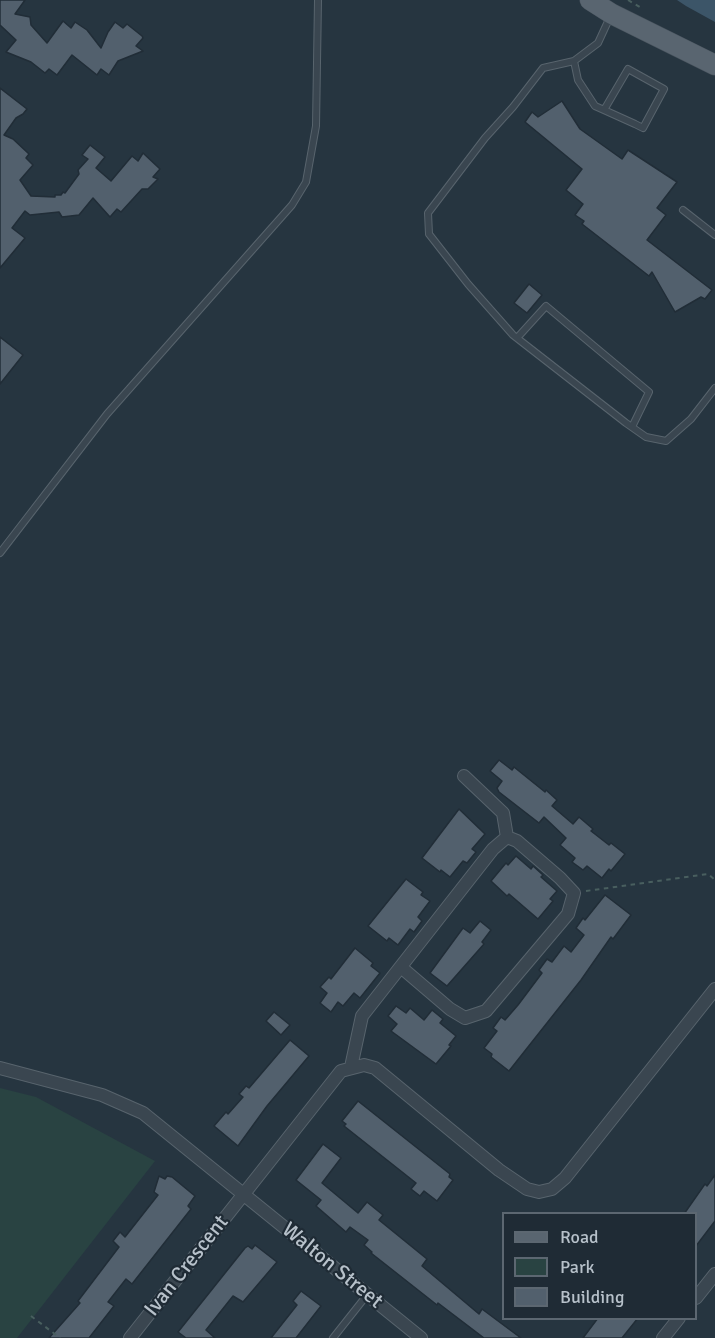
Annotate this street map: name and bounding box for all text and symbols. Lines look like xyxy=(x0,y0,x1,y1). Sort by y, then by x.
street label: Ivan Crescent xyxy=(140,1210,234,1322)
legend xyxy=(502,1212,697,1320)
street label: Walton Street xyxy=(277,1218,387,1314)
text: Road xyxy=(560,1226,599,1248)
text: Park xyxy=(560,1256,595,1278)
text: Building xyxy=(560,1286,624,1308)

